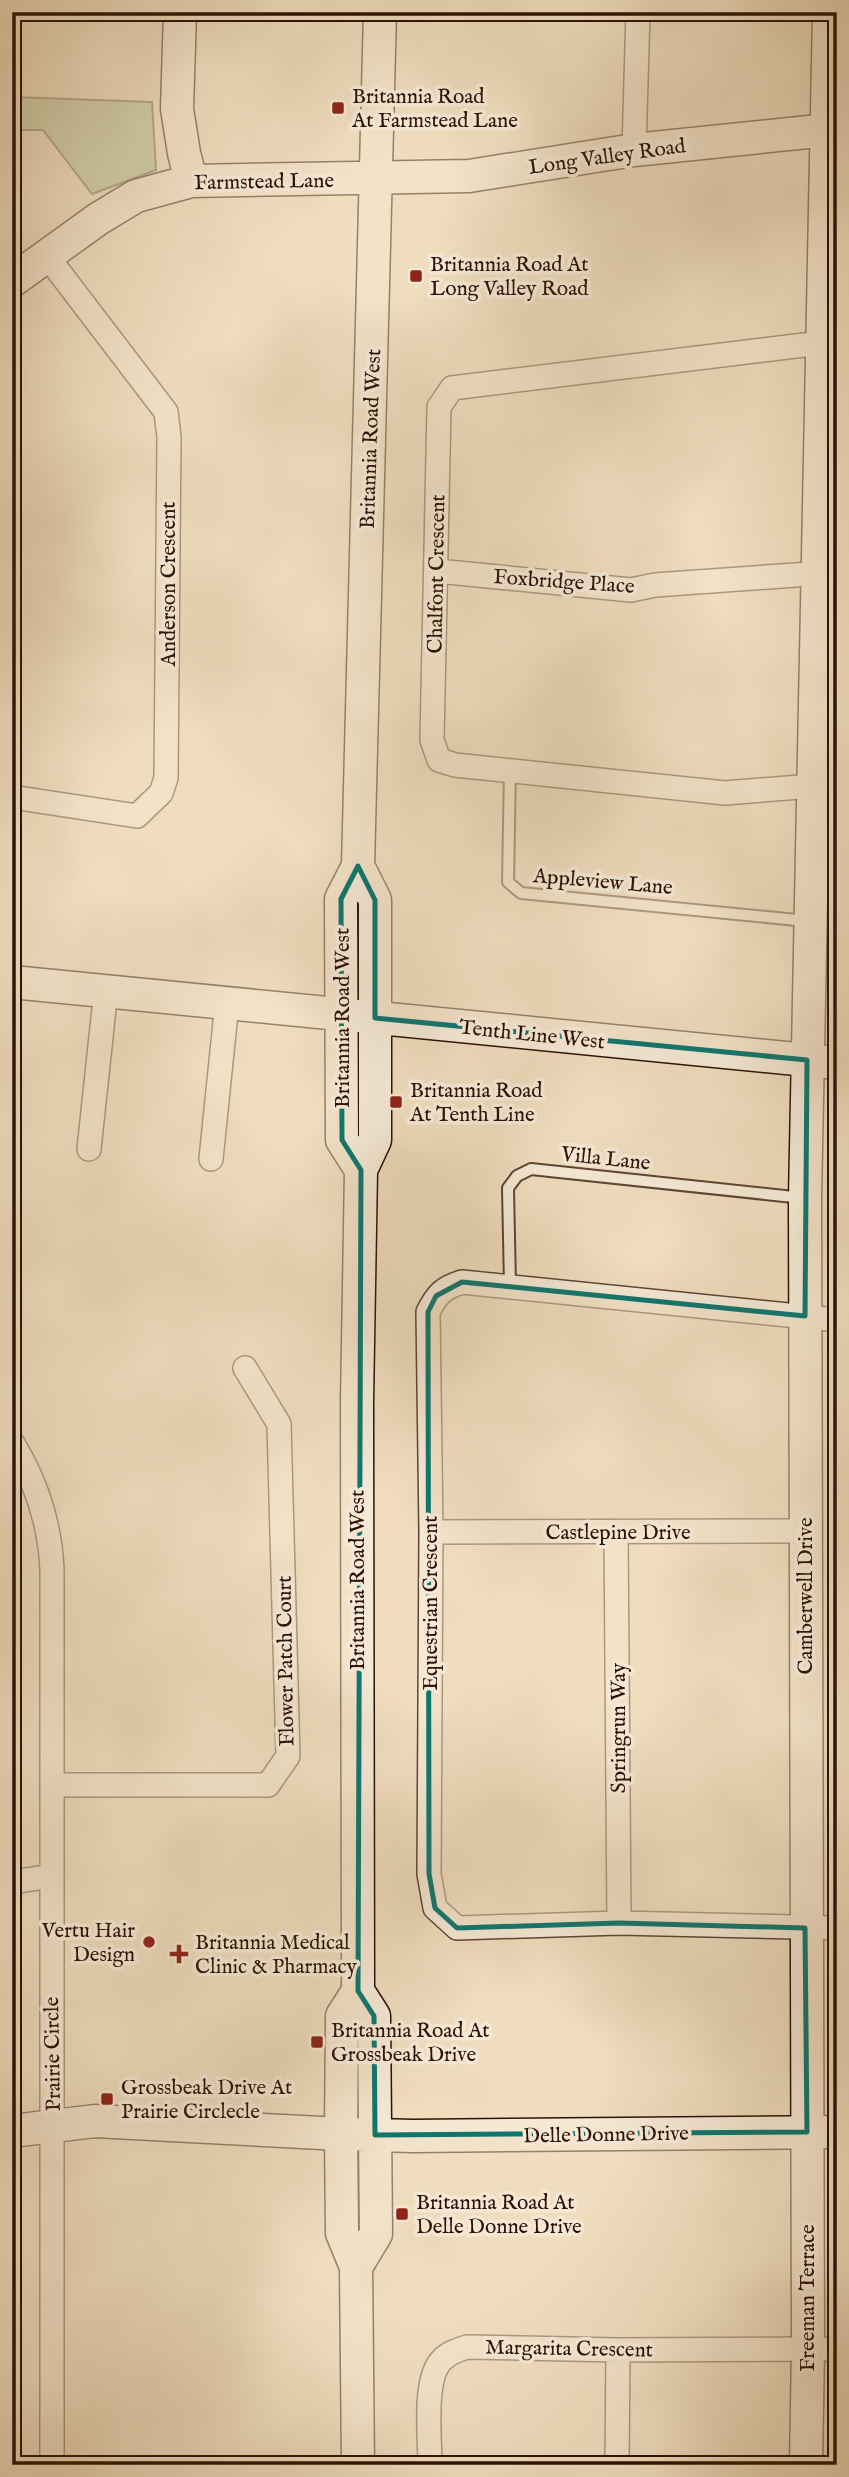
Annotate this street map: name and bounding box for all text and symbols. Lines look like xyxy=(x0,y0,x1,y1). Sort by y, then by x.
place label: Britannia Road At Farmstead Lane xyxy=(351,84,518,135)
marker: Britannia Road At Farmstead Lane xyxy=(330,100,346,116)
street label: Long Valley Road xyxy=(527,133,688,182)
street label: Farmstead Lane xyxy=(194,168,335,197)
place label: Britannia Road At Long Valley Road xyxy=(430,252,589,303)
marker: Britannia Road At Long Valley Road xyxy=(408,268,424,284)
street label: Britannia Road West xyxy=(355,348,388,530)
street label: Chalfont Crescent xyxy=(423,494,452,654)
street label: Anderson Crescent xyxy=(156,502,183,667)
street label: Foxbridge Place xyxy=(492,564,636,601)
street label: Appleview Lane xyxy=(531,863,674,902)
street label: Britannia Road West xyxy=(330,928,357,1108)
street label: Tenth Line West xyxy=(458,1014,606,1057)
place label: Britannia Road At Tenth Line xyxy=(409,1078,543,1129)
marker: Britannia Road At Tenth Line xyxy=(388,1094,404,1110)
street label: Villa Lane xyxy=(559,1141,652,1178)
street label: Britannia Road West xyxy=(345,1490,372,1670)
street label: Equestrian Crescent xyxy=(418,1516,445,1690)
street label: Camberwell Drive xyxy=(793,1517,820,1675)
street label: Castlepine Drive xyxy=(545,1520,691,1547)
street label: Flower Patch Court xyxy=(272,1575,301,1747)
street label: Springrun Way xyxy=(606,1662,633,1793)
place label: Vertu Hair Design xyxy=(41,1918,135,1969)
place label: Britannia Medical Clinic & Pharmacy xyxy=(195,1930,357,1981)
marker: Vertu Hair Design xyxy=(141,1934,157,1950)
marker: Britannia Medical Clinic & Pharmacy xyxy=(169,1944,189,1964)
street label: Prairie Circle xyxy=(39,1996,68,2111)
place label: Britannia Road At Grossbeak Drive xyxy=(331,2018,490,2069)
marker: Britannia Road At Grossbeak Drive xyxy=(309,2034,325,2050)
place label: Grossbeak Drive At Prairie Circlecle xyxy=(121,2075,292,2126)
marker: Grossbeak Drive At Prairie Circlecle xyxy=(99,2091,115,2107)
street label: Delle Donne Drive xyxy=(523,2121,689,2150)
place label: Britannia Road At Delle Donne Drive xyxy=(416,2190,582,2241)
marker: Britannia Road At Delle Donne Drive xyxy=(394,2206,410,2222)
street label: Freeman Terrace xyxy=(795,2224,822,2372)
street label: Margarita Crescent xyxy=(485,2335,653,2364)

